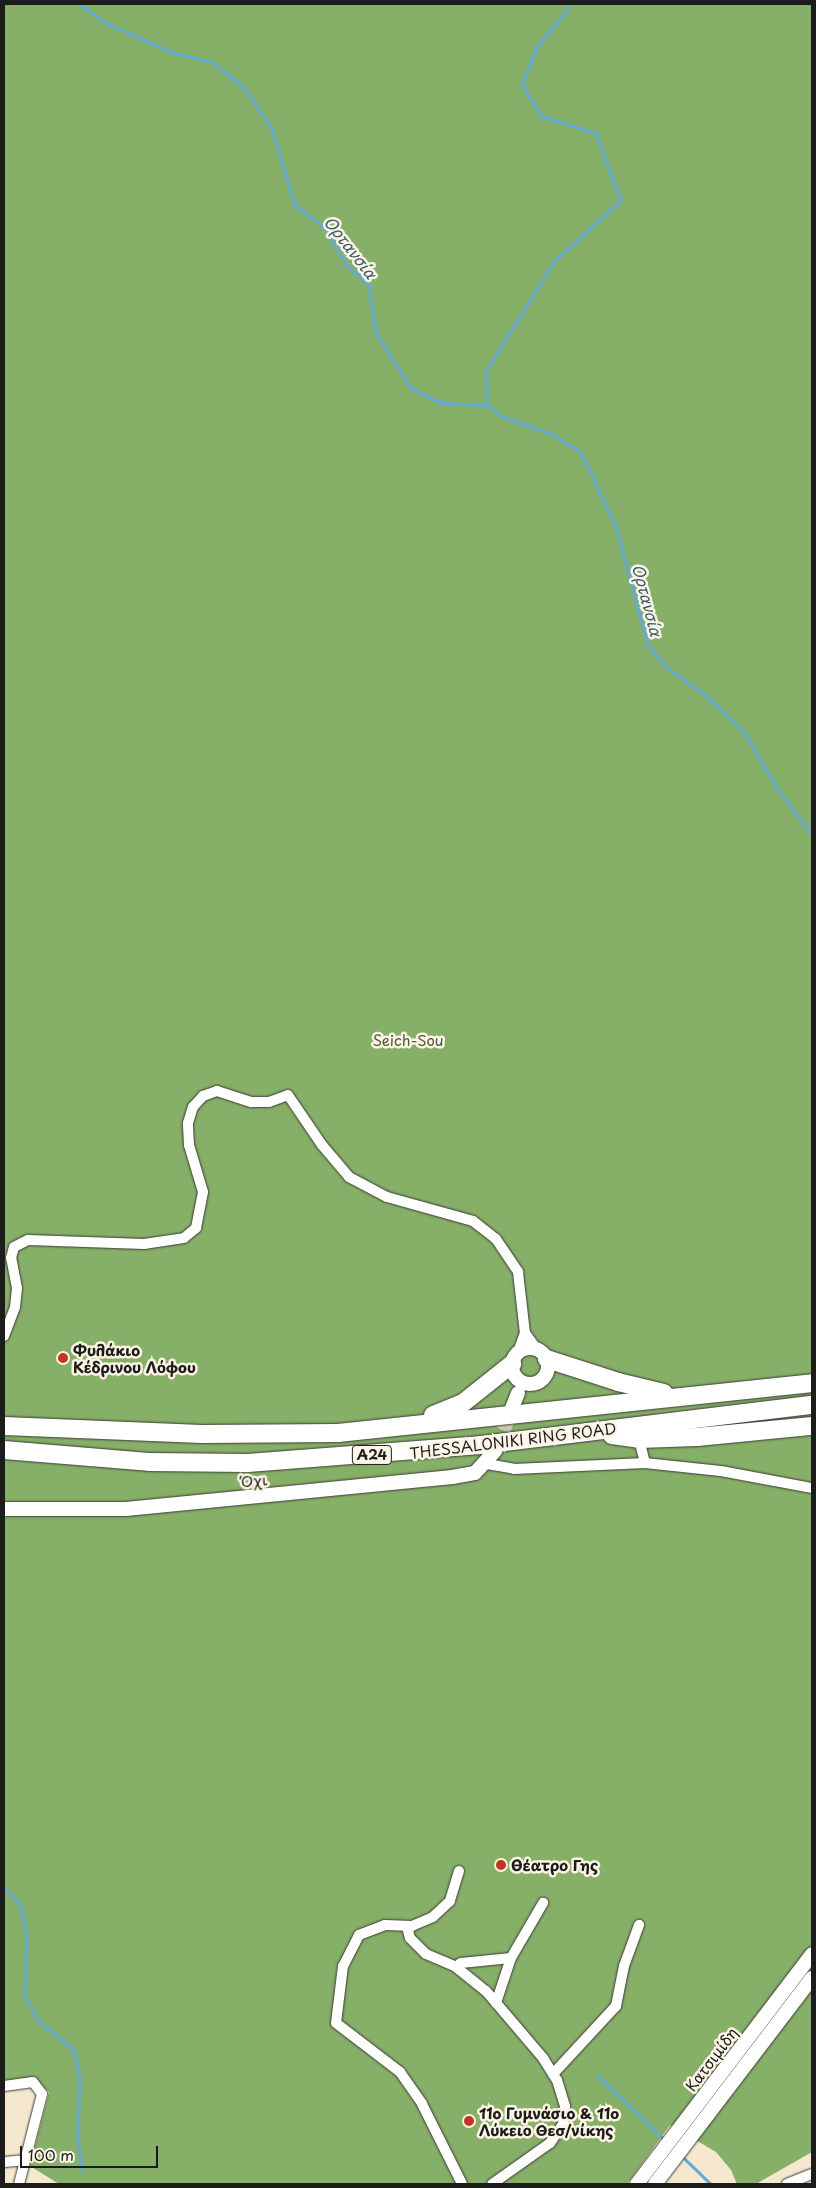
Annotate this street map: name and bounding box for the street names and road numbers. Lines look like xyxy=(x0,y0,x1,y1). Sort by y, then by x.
street label: THESSALONIKI RING ROAD xyxy=(408,1418,618,1462)
road number: Α24 xyxy=(351,1444,393,1466)
street label: Όχι xyxy=(240,1470,268,1490)
street label: Κατσιμίδη xyxy=(681,2024,741,2094)

